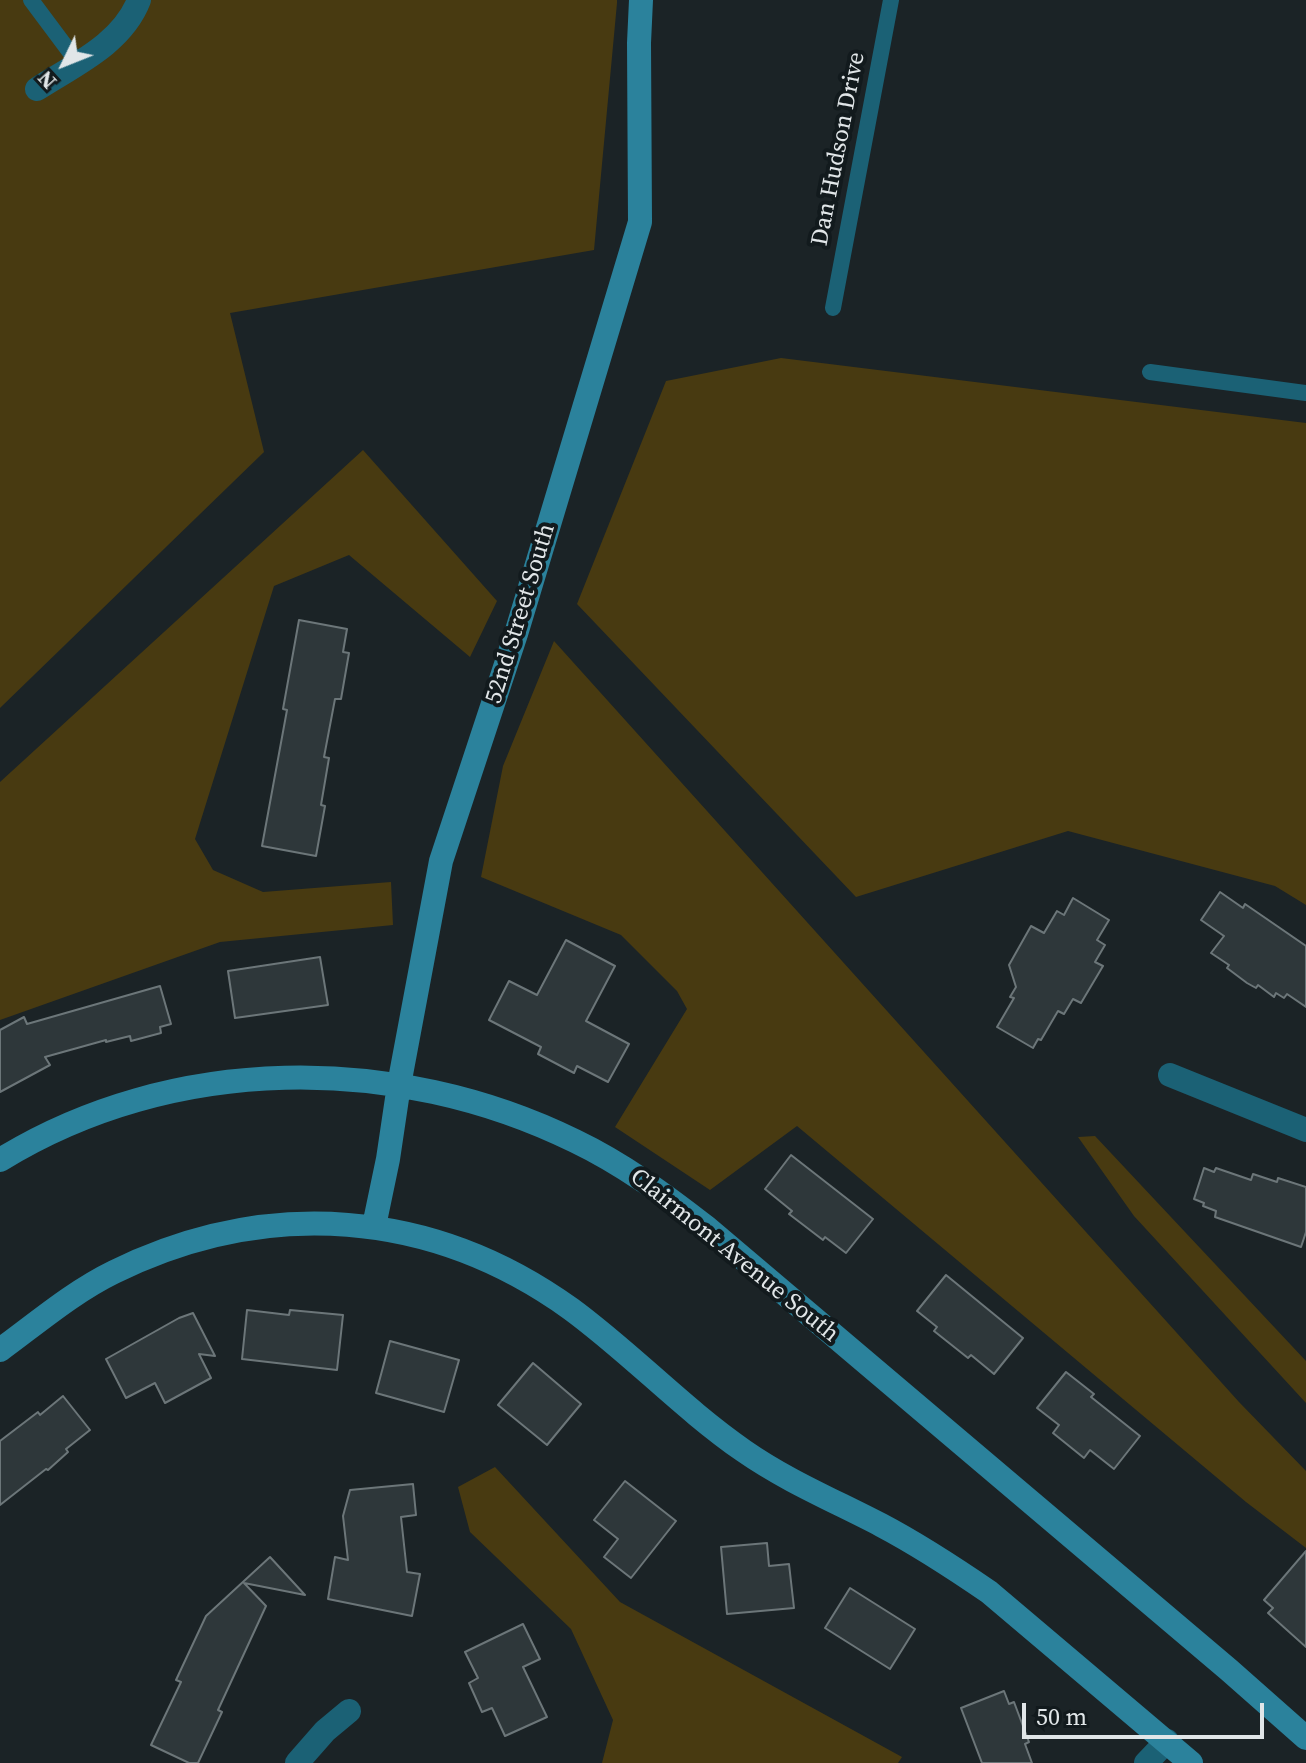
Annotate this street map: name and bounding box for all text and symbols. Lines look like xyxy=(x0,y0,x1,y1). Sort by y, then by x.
north arrow xyxy=(24,24,104,104)
street label: Dan Hudson Drive xyxy=(806,50,872,248)
text: N xyxy=(30,64,63,96)
street label: 52nd Street South xyxy=(480,520,562,708)
street label: Clairmont Avenue South xyxy=(624,1163,844,1349)
scale bar xyxy=(1026,1687,1268,1737)
text: 50 m xyxy=(1036,1700,1087,1733)

